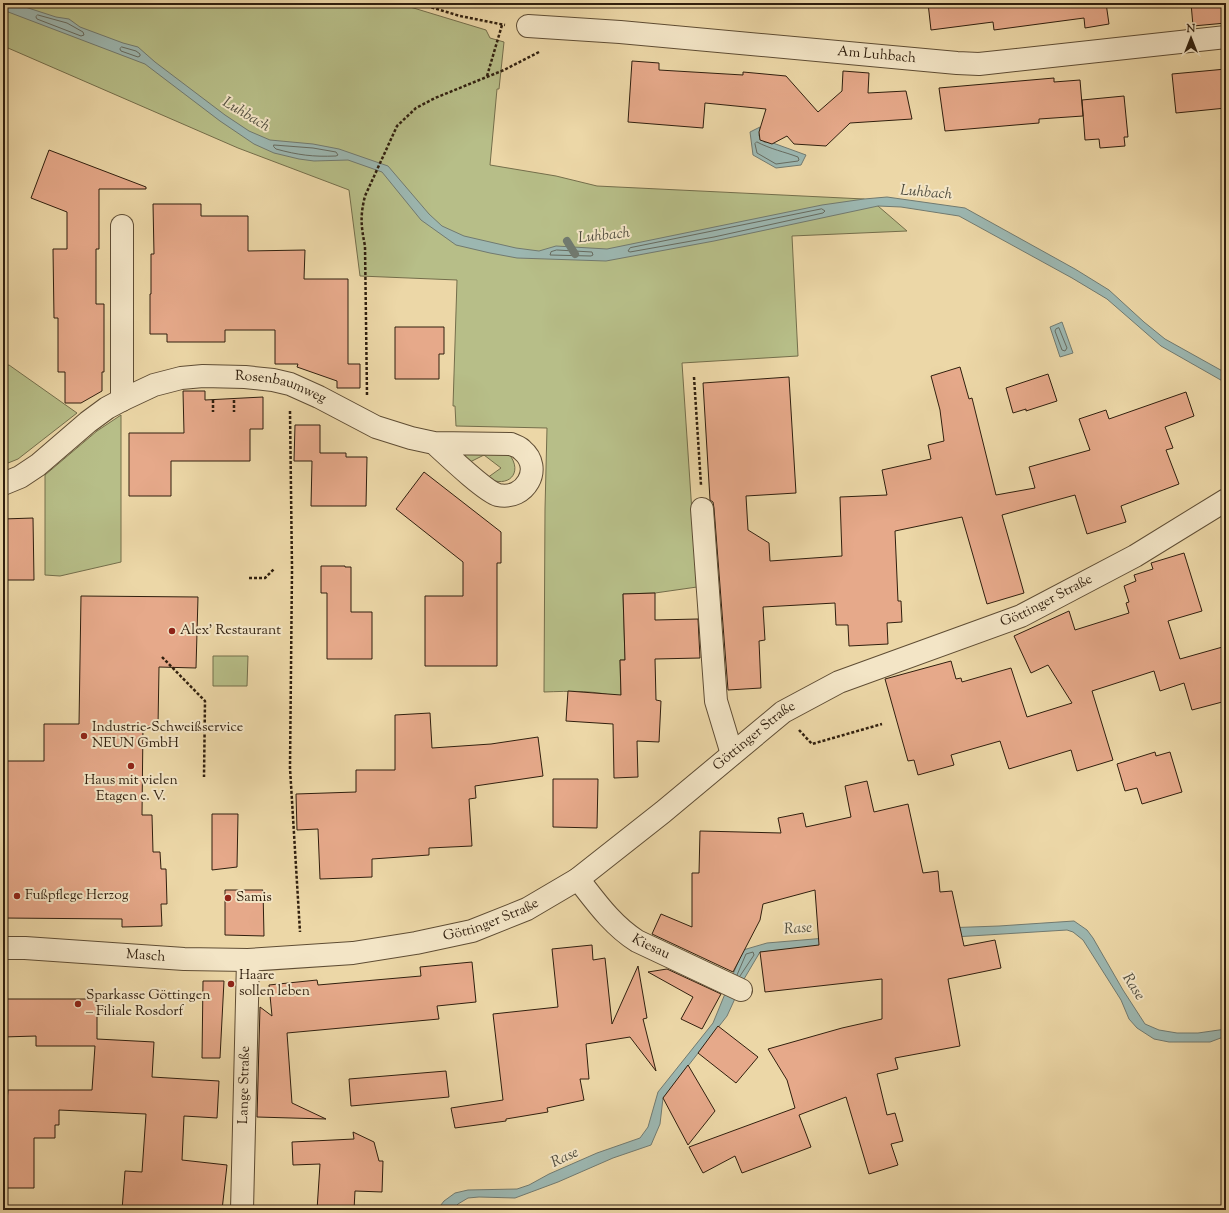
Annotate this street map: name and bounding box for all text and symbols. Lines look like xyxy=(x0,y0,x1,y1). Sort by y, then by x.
north arrow xyxy=(1171,18,1211,58)
text: N xyxy=(1186,21,1196,37)
street label: Am Luhbach xyxy=(836,42,917,69)
water label: Luhbach xyxy=(218,93,274,138)
water label: Luhbach xyxy=(899,180,954,206)
water label: Luhbach xyxy=(577,223,632,249)
street label: Rosenbaumweg xyxy=(235,367,330,409)
street label: Göttinger Straße xyxy=(998,570,1096,633)
place label: Alex' Restaurant xyxy=(180,621,281,641)
marker: Alex' Restaurant xyxy=(167,626,177,636)
street label: Göttinger Straße xyxy=(709,697,799,776)
place label: Industrie-Schweißservice NEUN GmbH xyxy=(92,718,243,754)
marker: Industrie-Schweißservice NEUN GmbH xyxy=(79,731,89,741)
marker: Haus mit vielen Etagen e. V. xyxy=(126,761,136,771)
place label: Haus mit vielen Etagen e. V. xyxy=(84,771,178,807)
place label: Fußpflege Herzog xyxy=(25,886,129,906)
place label: Samis xyxy=(236,888,272,908)
marker: Fußpflege Herzog xyxy=(12,891,22,901)
marker: Samis xyxy=(223,893,233,903)
street label: Göttinger Straße xyxy=(441,894,543,947)
water label: Rase xyxy=(783,918,813,940)
street label: Kiesau xyxy=(627,930,673,965)
street label: Masch xyxy=(125,945,166,968)
place label: Haare sollen leben xyxy=(239,966,310,1002)
water label: Rase xyxy=(1117,969,1149,1005)
marker: Haare sollen leben xyxy=(226,979,236,989)
place label: Sparkasse Göttingen – Filiale Rosdorf xyxy=(86,986,210,1022)
marker: Sparkasse Göttingen – Filiale Rosdorf xyxy=(73,999,83,1009)
street label: Lange Straße xyxy=(234,1046,256,1124)
water label: Rase xyxy=(548,1143,582,1173)

